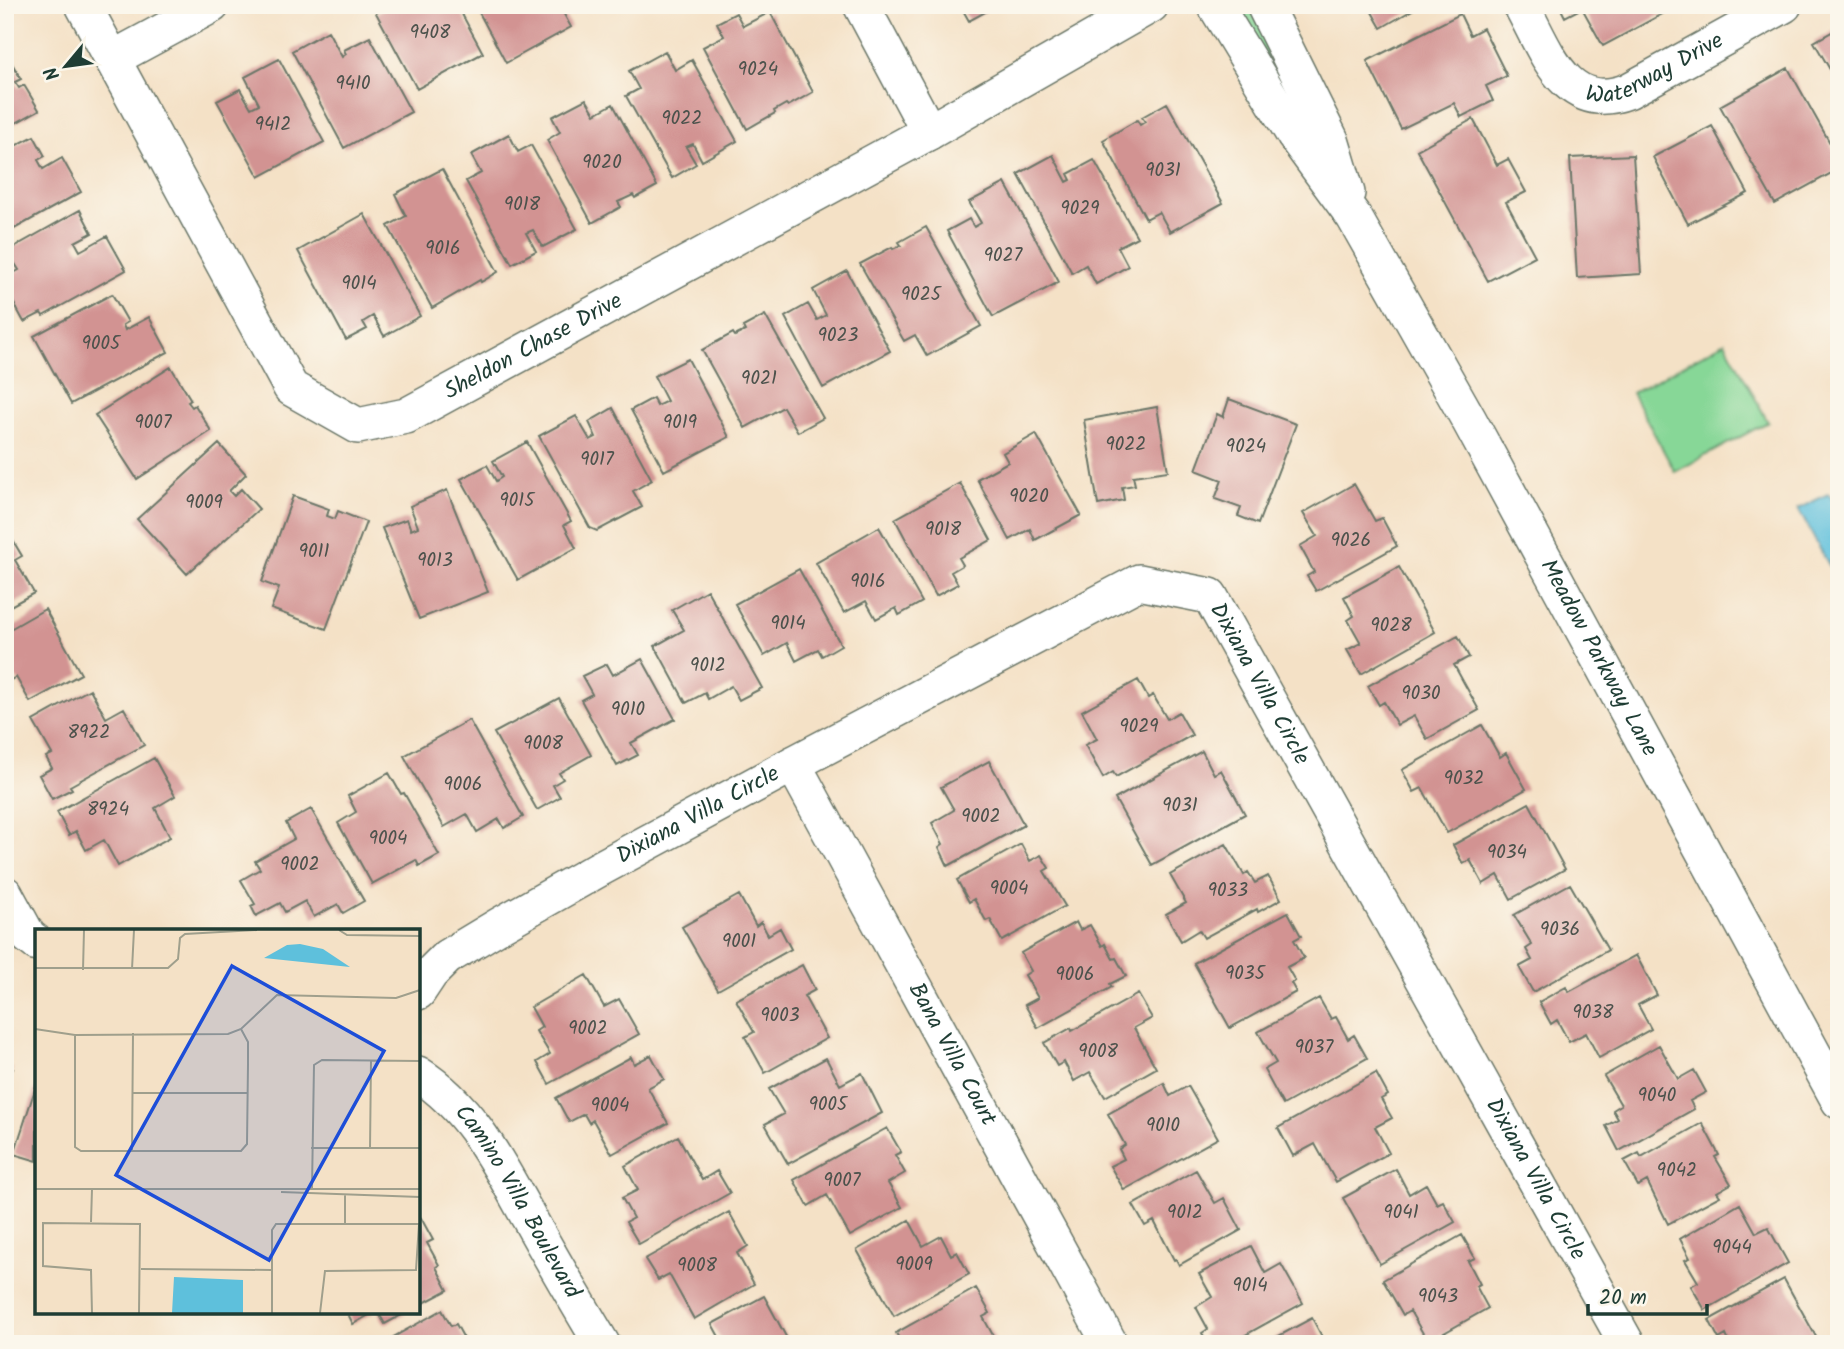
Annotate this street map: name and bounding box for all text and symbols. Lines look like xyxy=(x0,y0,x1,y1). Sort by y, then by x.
house number: 9408 xyxy=(410,18,451,48)
street label: Waterway Drive xyxy=(1583,24,1730,115)
north arrow xyxy=(32,32,102,102)
house number: 9024 xyxy=(738,55,778,85)
text: N xyxy=(37,61,69,86)
house number: 9410 xyxy=(335,69,371,99)
house number: 9022 xyxy=(662,104,702,134)
house number: 9412 xyxy=(255,110,291,140)
house number: 9020 xyxy=(582,148,622,178)
house number: 9031 xyxy=(1145,156,1181,186)
house number: 9018 xyxy=(504,190,541,220)
house number: 9029 xyxy=(1060,194,1100,224)
house number: 9016 xyxy=(425,234,461,264)
house number: 9027 xyxy=(984,241,1024,271)
house number: 9014 xyxy=(341,269,377,299)
house number: 9025 xyxy=(901,280,943,310)
street label: Sheldon Chase Drive xyxy=(438,284,629,410)
house number: 9023 xyxy=(818,321,858,351)
house number: 9005 xyxy=(82,329,122,359)
house number: 9021 xyxy=(741,364,777,394)
house number: 9007 xyxy=(134,408,173,438)
house number: 9019 xyxy=(663,408,697,438)
house number: 9022 xyxy=(1106,430,1146,460)
house number: 9024 xyxy=(1226,432,1266,462)
house number: 9017 xyxy=(580,445,615,475)
house number: 9020 xyxy=(1009,482,1049,512)
house number: 9015 xyxy=(500,486,536,516)
house number: 9009 xyxy=(185,488,223,518)
house number: 9018 xyxy=(925,515,962,545)
house number: 9026 xyxy=(1331,526,1371,556)
house number: 9011 xyxy=(299,537,329,567)
house number: 9013 xyxy=(417,546,453,576)
street label: Meadow Parkway Lane xyxy=(1530,553,1667,763)
house number: 9016 xyxy=(850,567,886,597)
street label: Dixiana Villa Circle xyxy=(1199,596,1319,772)
house number: 9014 xyxy=(770,609,806,639)
house number: 9028 xyxy=(1370,611,1412,641)
house number: 9012 xyxy=(690,651,726,681)
house number: 9030 xyxy=(1401,679,1441,709)
house number: 9010 xyxy=(611,695,645,725)
house number: 9029 xyxy=(1119,712,1159,742)
house number: 8922 xyxy=(68,718,110,748)
house number: 9008 xyxy=(523,729,563,759)
street label: Dixiana Villa Circle xyxy=(610,756,786,874)
house number: 9032 xyxy=(1444,764,1484,794)
house number: 9006 xyxy=(444,770,482,800)
house number: 9031 xyxy=(1162,791,1198,821)
house number: 8924 xyxy=(87,795,129,825)
house number: 9002 xyxy=(961,802,1001,832)
house number: 9004 xyxy=(369,824,407,854)
house number: 9034 xyxy=(1487,838,1527,868)
house number: 9002 xyxy=(280,850,320,880)
house number: 9004 xyxy=(990,874,1028,904)
house number: 9033 xyxy=(1208,876,1248,906)
house number: 9036 xyxy=(1540,915,1580,945)
house number: 9001 xyxy=(722,927,756,957)
inset map xyxy=(35,929,420,1314)
house number: 9035 xyxy=(1225,959,1267,989)
house number: 9006 xyxy=(1056,960,1094,990)
street label: Bana Villa Court xyxy=(898,976,1006,1134)
house number: 9038 xyxy=(1572,998,1614,1028)
house number: 9003 xyxy=(760,1001,800,1031)
house number: 9002 xyxy=(568,1014,608,1044)
house number: 9037 xyxy=(1295,1033,1334,1063)
house number: 9008 xyxy=(1078,1037,1118,1067)
house number: 9040 xyxy=(1638,1081,1676,1111)
house number: 9005 xyxy=(809,1090,849,1120)
house number: 9004 xyxy=(591,1091,629,1121)
street label: Dixiana Villa Circle xyxy=(1475,1091,1595,1267)
street label: Camino Villa Boulevard xyxy=(445,1097,590,1306)
house number: 9010 xyxy=(1146,1111,1180,1141)
house number: 9042 xyxy=(1657,1156,1697,1186)
house number: 9007 xyxy=(823,1166,862,1196)
house number: 9012 xyxy=(1167,1198,1203,1228)
house number: 9041 xyxy=(1383,1198,1419,1228)
house number: 9044 xyxy=(1712,1233,1752,1263)
house number: 9009 xyxy=(895,1250,933,1280)
house number: 9008 xyxy=(677,1251,717,1281)
house number: 9014 xyxy=(1232,1271,1268,1301)
scale bar xyxy=(1588,1272,1708,1316)
house number: 9043 xyxy=(1418,1282,1458,1312)
text: 20 m xyxy=(1599,1282,1647,1315)

